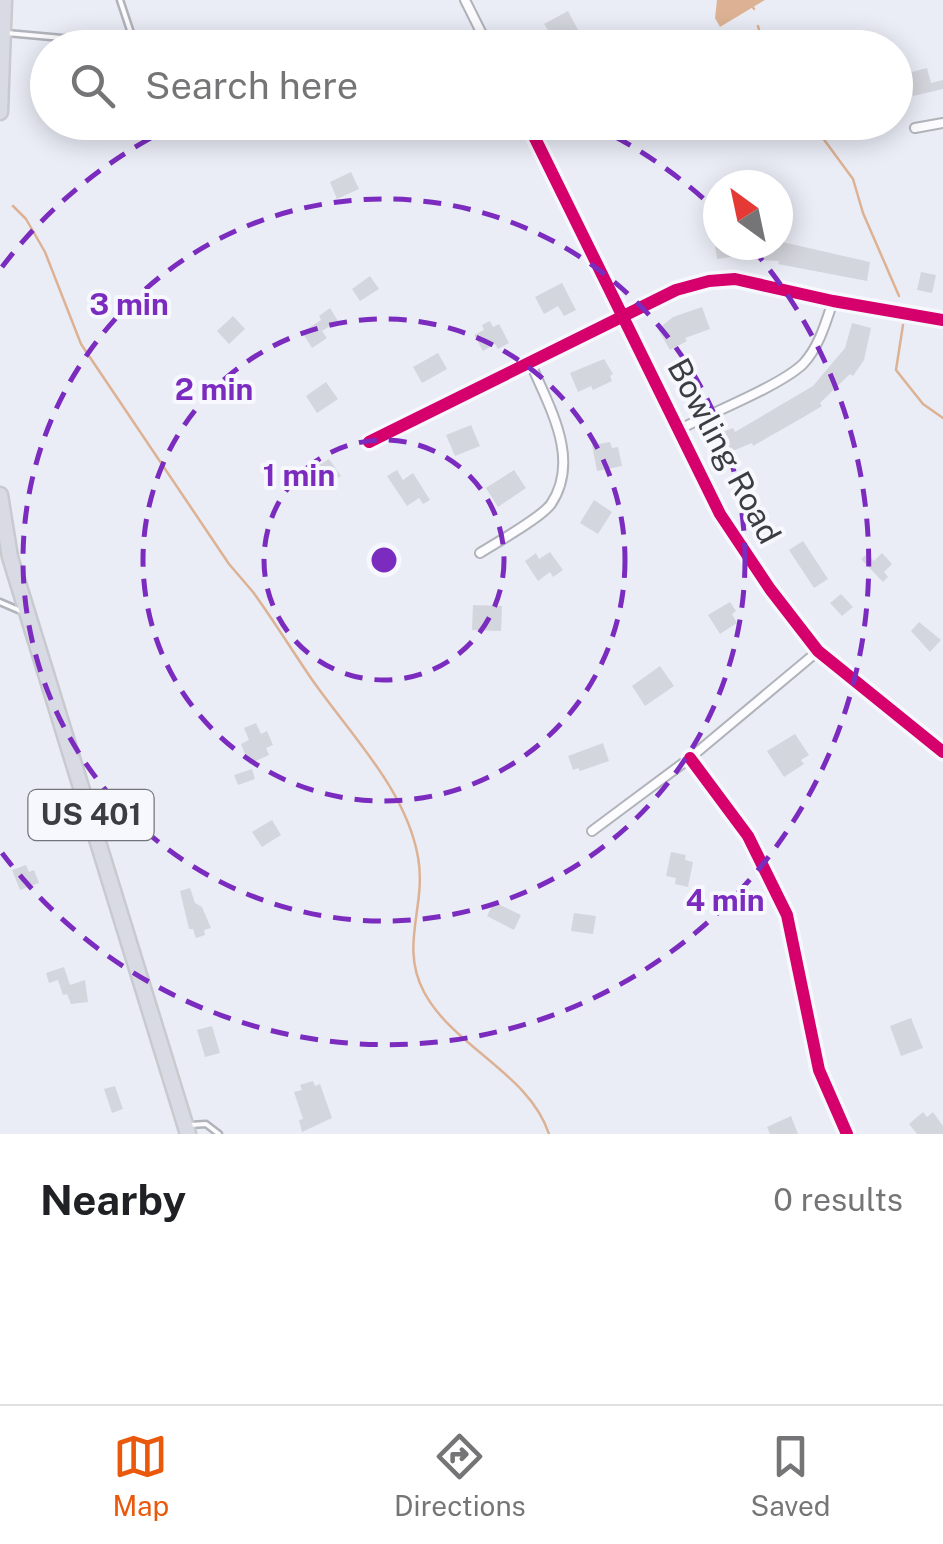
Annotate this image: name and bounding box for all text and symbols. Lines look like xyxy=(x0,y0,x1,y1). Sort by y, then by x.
search box xyxy=(30,30,913,140)
icon: search xyxy=(65,58,120,113)
text: Search here xyxy=(145,63,358,108)
north arrow xyxy=(703,170,793,260)
text: 3 min xyxy=(89,286,169,322)
street label: Bowling Road xyxy=(660,352,789,550)
text: 2 min xyxy=(175,371,253,407)
text: 1 min xyxy=(263,457,335,493)
centre of rings xyxy=(366,542,402,578)
road number: US 401 xyxy=(28,790,154,840)
text: 4 min xyxy=(685,882,765,918)
text: Nearby xyxy=(40,1175,186,1224)
text: 0 results xyxy=(773,1181,903,1218)
tab: Map xyxy=(112,1429,169,1522)
tab: Directions xyxy=(394,1429,526,1522)
tab: Saved xyxy=(750,1429,831,1522)

